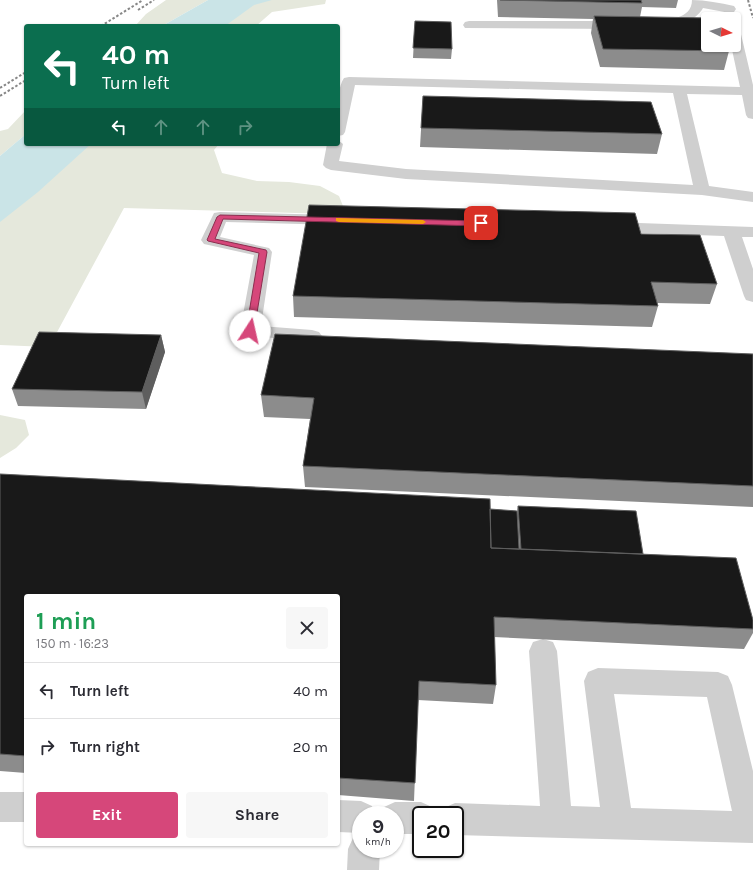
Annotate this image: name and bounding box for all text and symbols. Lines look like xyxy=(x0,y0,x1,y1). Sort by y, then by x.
north arrow xyxy=(701,12,741,52)
map controls xyxy=(701,12,741,52)
text: 40 m xyxy=(102,38,170,71)
icon: left xyxy=(36,40,88,92)
text: Turn left xyxy=(102,72,170,94)
icon: left xyxy=(108,116,130,138)
icon: ahead xyxy=(150,116,172,138)
icon: ahead xyxy=(192,116,214,138)
icon: right xyxy=(234,116,256,138)
pin xyxy=(464,206,498,240)
icon: arrive xyxy=(470,212,492,234)
position arrow xyxy=(229,310,271,352)
text: 1 min xyxy=(36,607,96,635)
button: close xyxy=(286,607,328,649)
text: 150 m · 16:23 xyxy=(36,636,109,651)
icon: left xyxy=(36,680,58,702)
text: Turn left xyxy=(70,682,129,700)
text: 40 m xyxy=(293,682,328,700)
icon: right xyxy=(36,736,58,758)
text: Turn right xyxy=(70,738,140,756)
text: 20 m xyxy=(293,738,328,756)
button: Exit xyxy=(36,792,178,838)
button: Share xyxy=(186,792,328,838)
speed limit sign: 20 xyxy=(412,806,464,858)
text: 9 xyxy=(372,815,384,838)
text: km/h xyxy=(365,836,391,848)

